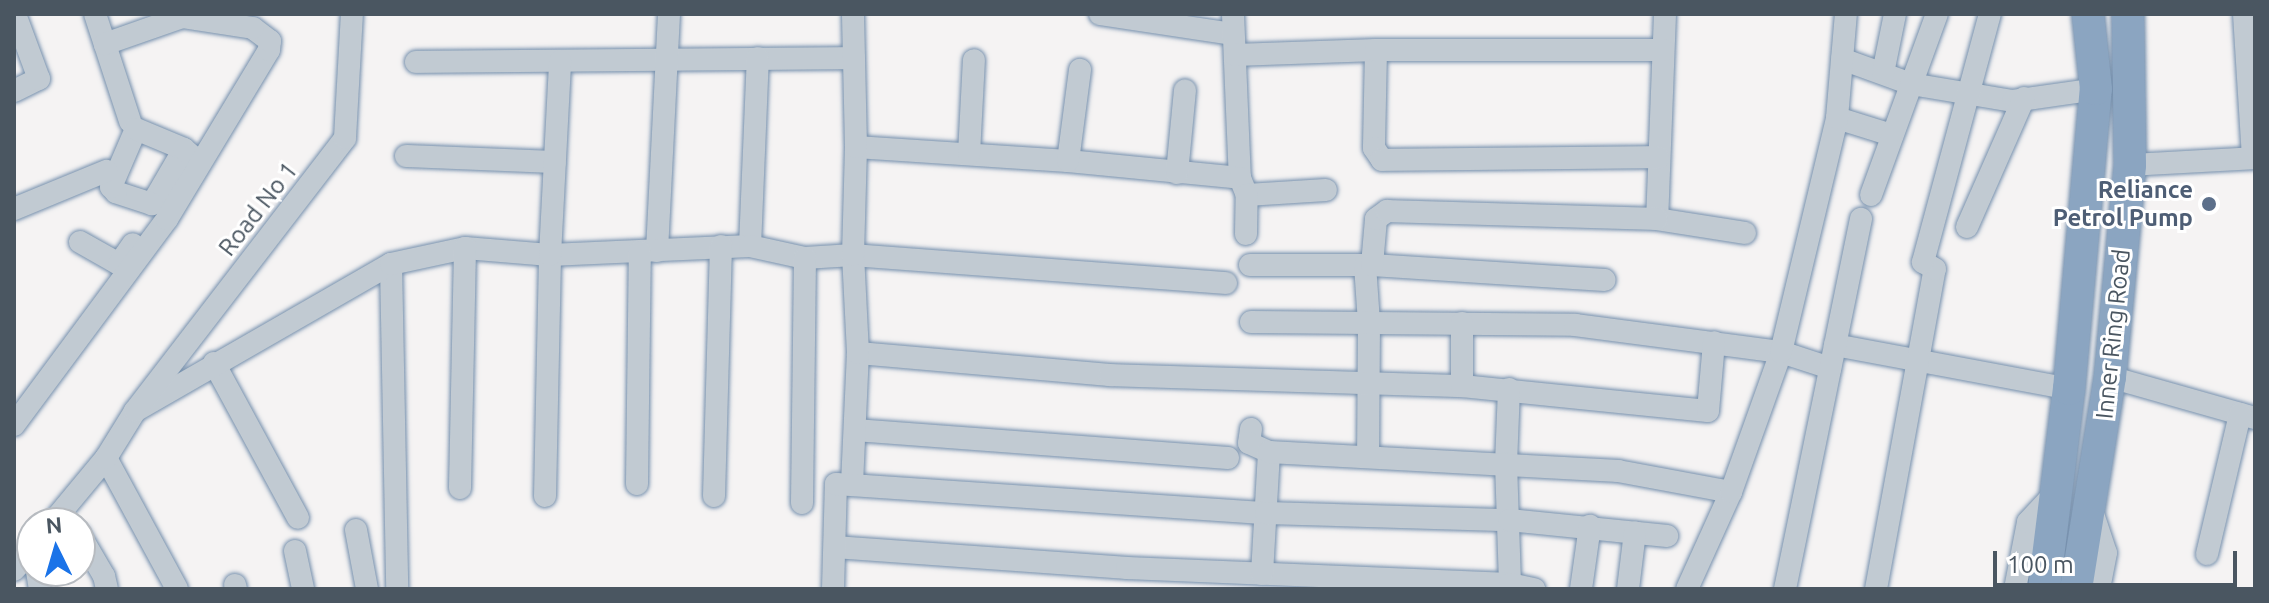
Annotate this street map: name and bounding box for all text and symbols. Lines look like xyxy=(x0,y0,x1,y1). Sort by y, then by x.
street label: Road No 1 xyxy=(212,156,304,262)
place label: Reliance Petrol Pump xyxy=(2053,176,2193,232)
marker: Reliance Petrol Pump xyxy=(2200,195,2218,213)
street label: Inner Ring Road xyxy=(2090,248,2136,420)
north arrow xyxy=(16,507,96,587)
text: N xyxy=(45,511,63,538)
scale bar xyxy=(1997,535,2241,585)
text: 100 m xyxy=(2007,551,2074,578)

